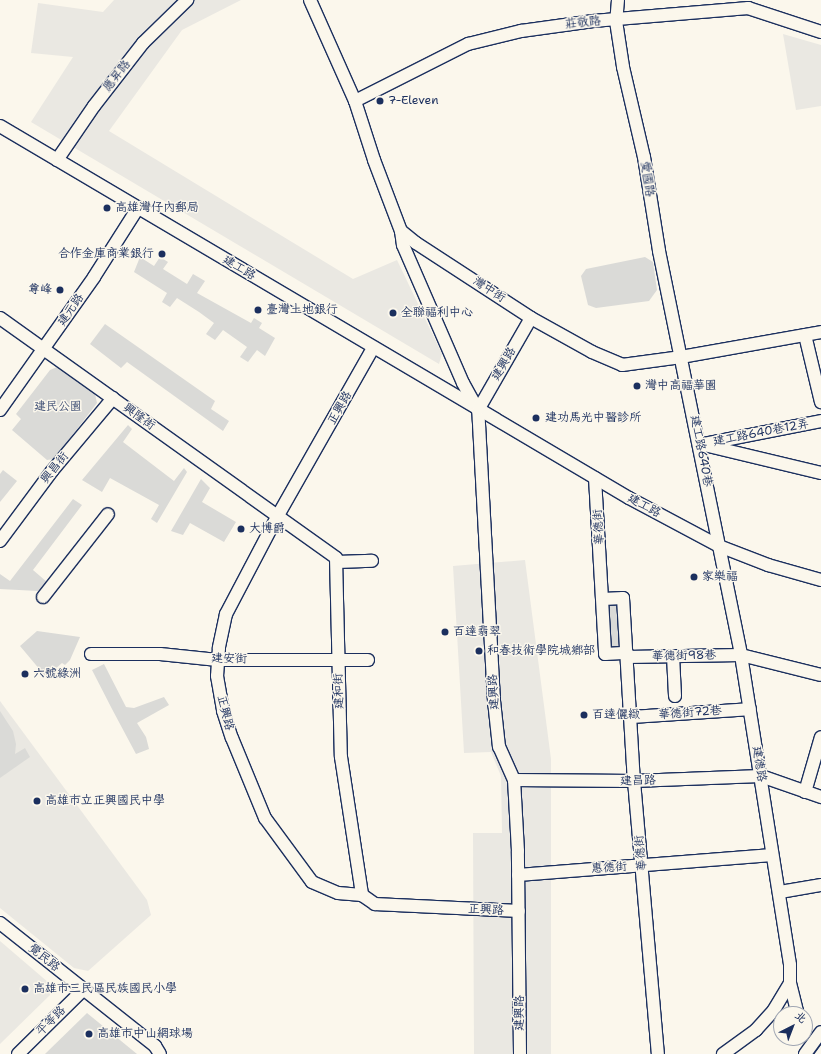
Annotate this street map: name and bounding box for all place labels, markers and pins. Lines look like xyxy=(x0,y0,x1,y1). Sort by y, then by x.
place label: 7-Eleven xyxy=(388,94,439,108)
marker: 7-Eleven xyxy=(375,96,385,106)
place label: 高雄灣仔內郵局 xyxy=(115,201,199,215)
marker: 高雄灣仔內郵局 xyxy=(102,203,112,213)
place label: 合作金庫商業銀行 xyxy=(58,247,154,261)
marker: 合作金庫商業銀行 xyxy=(157,249,167,259)
place label: 尊峰 xyxy=(28,283,52,297)
marker: 尊峰 xyxy=(55,285,65,295)
place label: 臺灣土地銀行 xyxy=(266,303,338,317)
marker: 臺灣土地銀行 xyxy=(253,305,263,315)
place label: 全聯福利中心 xyxy=(401,306,473,320)
marker: 全聯福利中心 xyxy=(388,308,398,318)
place label: 灣中高福華園 xyxy=(645,379,717,393)
marker: 灣中高福華園 xyxy=(632,381,642,391)
place label: 建功馬光中醫診所 xyxy=(545,411,641,425)
marker: 建功馬光中醫診所 xyxy=(530,412,542,424)
place label: 大博爵 xyxy=(249,522,285,536)
marker: 大博爵 xyxy=(236,524,246,534)
place label: 家樂福 xyxy=(702,570,738,584)
marker: 家樂福 xyxy=(689,572,699,582)
place label: 百達翡翠 xyxy=(453,625,501,639)
marker: 百達翡翠 xyxy=(440,627,450,637)
place label: 和春技術學院城鄉部 xyxy=(487,644,595,658)
marker: 和春技術學院城鄉部 xyxy=(474,646,484,656)
place label: 六號綠洲 xyxy=(33,667,81,681)
marker: 六號綠洲 xyxy=(20,669,30,679)
place label: 百達儷緻 xyxy=(592,708,640,722)
marker: 百達儷緻 xyxy=(579,710,589,720)
place label: 高雄市立正興國民中學 xyxy=(45,794,165,808)
marker: 高雄市立正興國民中學 xyxy=(32,796,42,806)
place label: 高雄市三民區民族國民小學 xyxy=(33,982,177,996)
marker: 高雄市三民區民族國民小學 xyxy=(20,984,30,994)
place label: 高雄市中山網球場 xyxy=(97,1027,193,1041)
marker: 高雄市中山網球場 xyxy=(84,1029,94,1039)

